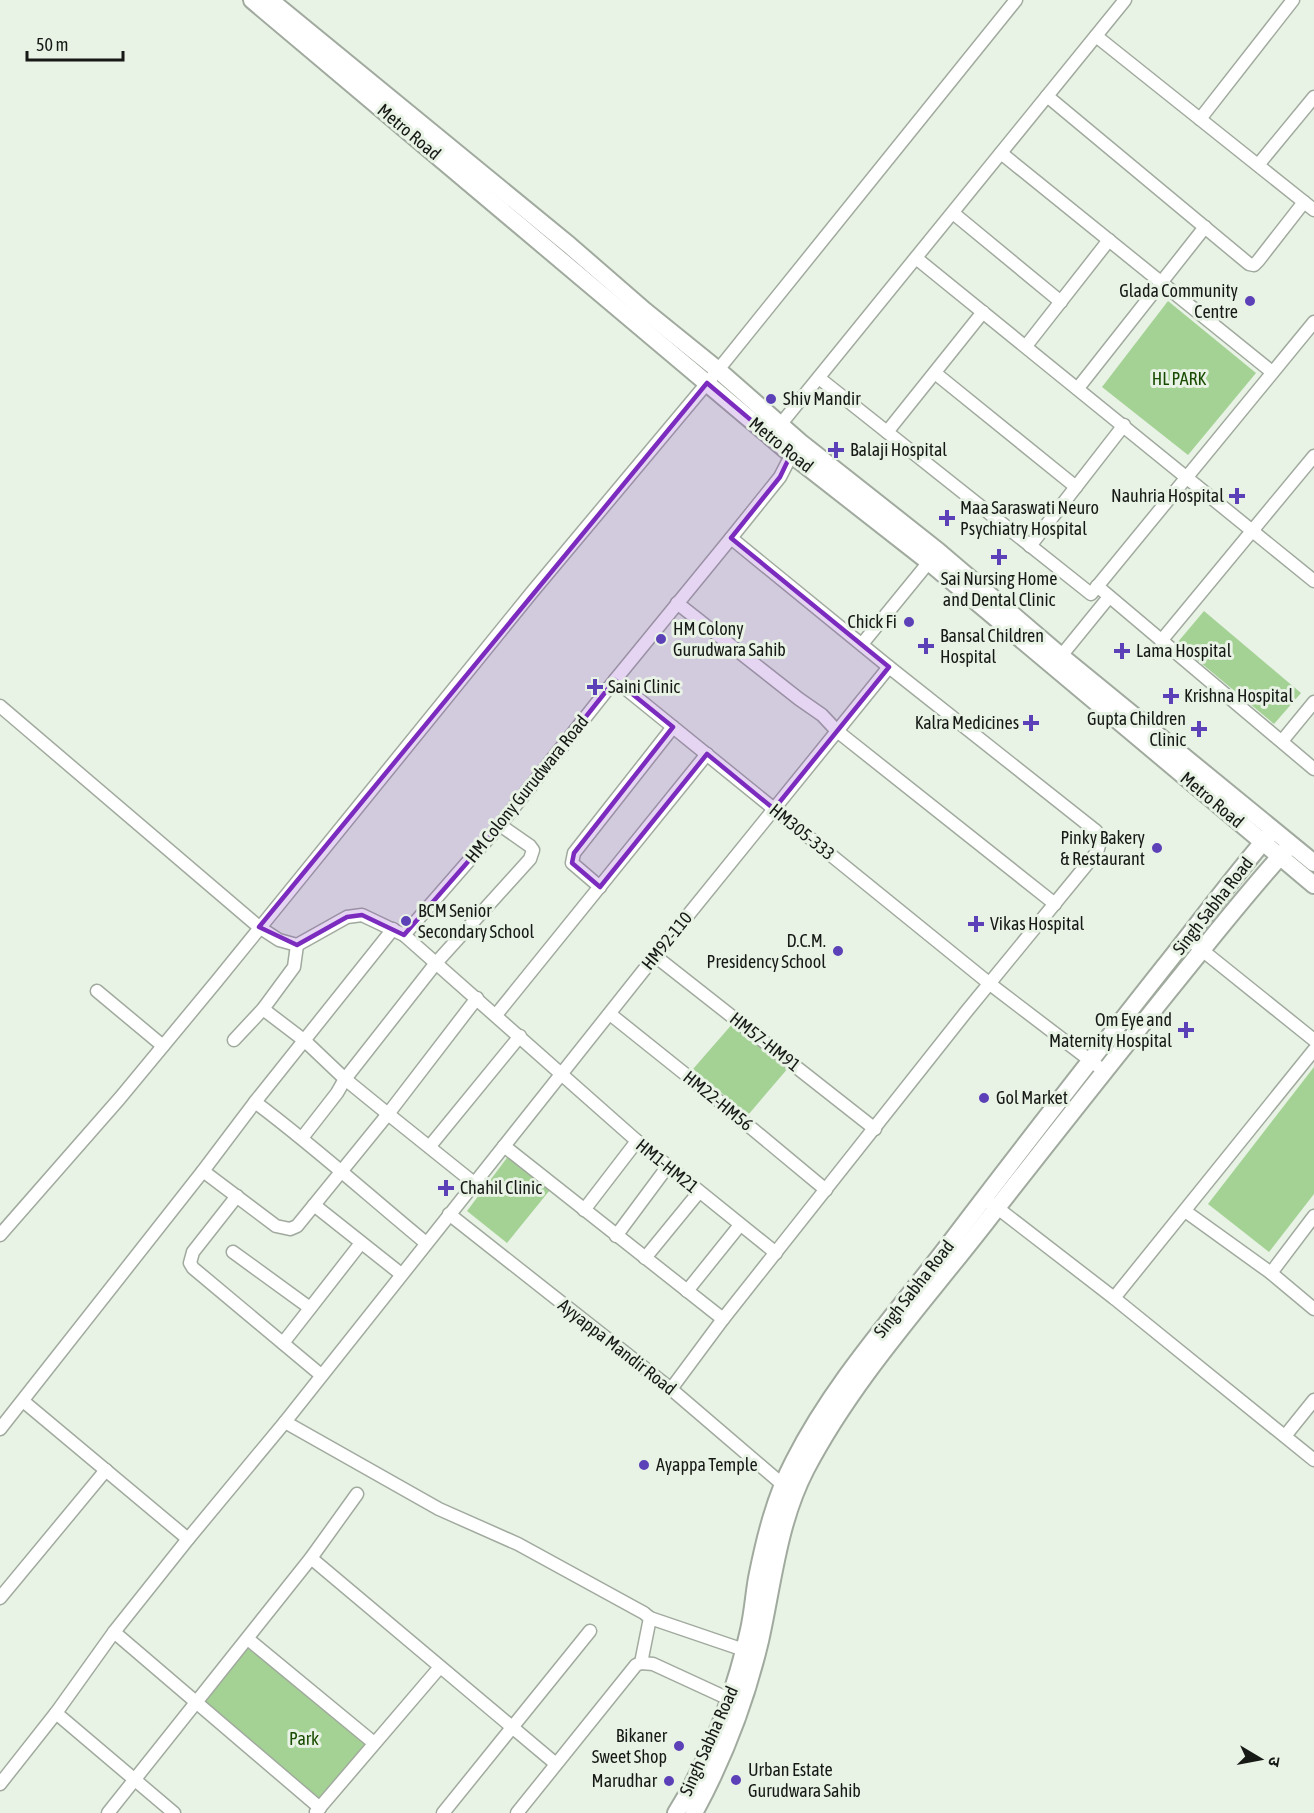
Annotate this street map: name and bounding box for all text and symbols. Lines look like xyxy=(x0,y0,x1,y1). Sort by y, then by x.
scale bar xyxy=(27,24,123,62)
text: 50 m xyxy=(36,34,68,55)
street label: Metro Road xyxy=(373,99,445,164)
place label: Glada Community Centre xyxy=(1119,280,1238,322)
marker: Glada Community Centre xyxy=(1243,294,1257,308)
park label: HL PARK xyxy=(1152,368,1206,389)
place label: Shiv Mandir xyxy=(783,388,861,409)
marker: Shiv Mandir xyxy=(764,392,778,406)
street label: Metro Road xyxy=(745,413,817,477)
place label: Balaji Hospital xyxy=(850,439,947,460)
marker: Balaji Hospital xyxy=(827,441,845,459)
place label: Nauhria Hospital xyxy=(1111,485,1224,506)
marker: Nauhria Hospital xyxy=(1228,487,1246,505)
place label: Maa Saraswati Neuro Psychiatry Hospital xyxy=(960,497,1099,539)
marker: Maa Saraswati Neuro Psychiatry Hospital xyxy=(938,509,956,527)
marker: Sai Nursing Home and Dental Clinic xyxy=(990,548,1008,566)
place label: Sai Nursing Home and Dental Clinic xyxy=(941,568,1057,610)
place label: Chick Fi xyxy=(848,611,897,632)
marker: Chick Fi xyxy=(902,615,916,629)
place label: HM Colony Gurudwara Sahib xyxy=(673,618,786,660)
place label: Bansal Children Hospital xyxy=(940,625,1044,667)
marker: HM Colony Gurudwara Sahib xyxy=(654,632,668,646)
marker: Bansal Children Hospital xyxy=(917,637,935,655)
place label: Lama Hospital xyxy=(1136,640,1232,661)
marker: Lama Hospital xyxy=(1113,642,1131,660)
place label: Saini Clinic xyxy=(608,676,680,697)
marker: Saini Clinic xyxy=(586,678,604,696)
place label: Krishna Hospital xyxy=(1184,685,1293,706)
marker: Krishna Hospital xyxy=(1162,687,1180,705)
place label: Gupta Children Clinic xyxy=(1087,708,1186,750)
street label: HM Colony Gurudwara Road xyxy=(461,711,592,866)
place label: Kalra Medicines xyxy=(915,712,1019,733)
marker: Kalra Medicines xyxy=(1024,716,1038,730)
marker: Gupta Children Clinic xyxy=(1190,720,1208,738)
street label: Metro Road xyxy=(1176,767,1248,832)
street label: HM305-333 xyxy=(765,799,839,864)
place label: Pinky Bakery & Restaurant xyxy=(1060,827,1145,869)
marker: Pinky Bakery & Restaurant xyxy=(1150,841,1164,855)
street label: Singh Sabha Road xyxy=(1168,853,1257,959)
place label: BCM Senior Secondary School xyxy=(418,900,534,942)
street label: HM92-110 xyxy=(637,907,696,974)
place label: Vikas Hospital xyxy=(990,913,1085,934)
marker: BCM Senior Secondary School xyxy=(399,914,413,928)
marker: Vikas Hospital xyxy=(967,915,985,933)
place label: D.C.M. Presidency School xyxy=(707,930,826,972)
marker: D.C.M. Presidency School xyxy=(831,944,845,958)
street label: HM57-HM91 xyxy=(726,1008,805,1076)
place label: Om Eye and Maternity Hospital xyxy=(1049,1009,1172,1051)
marker: Om Eye and Maternity Hospital xyxy=(1177,1021,1195,1039)
street label: HM22-HM56 xyxy=(679,1066,757,1135)
place label: Gol Market xyxy=(996,1087,1068,1108)
marker: Gol Market xyxy=(977,1091,991,1105)
street label: HM1-HM21 xyxy=(632,1134,703,1197)
place label: Chahil Clinic xyxy=(460,1177,542,1198)
marker: Chahil Clinic xyxy=(437,1179,455,1197)
street label: Singh Sabha Road xyxy=(869,1236,958,1342)
street label: Ayyappa Mandir Road xyxy=(554,1294,680,1399)
place label: Ayappa Temple xyxy=(656,1454,758,1475)
marker: Ayappa Temple xyxy=(637,1458,651,1472)
street label: Singh Sabha Road xyxy=(675,1683,742,1799)
place label: Bikaner Sweet Shop xyxy=(592,1725,668,1767)
park label: Park xyxy=(289,1728,319,1749)
north arrow xyxy=(1230,1729,1290,1789)
marker: Bikaner Sweet Shop xyxy=(672,1739,686,1753)
text: उ xyxy=(1265,1755,1284,1768)
place label: Urban Estate Gurudwara Sahib xyxy=(748,1759,861,1801)
place label: Marudhar xyxy=(592,1770,658,1791)
marker: Urban Estate Gurudwara Sahib xyxy=(729,1773,743,1787)
marker: Marudhar xyxy=(662,1774,676,1788)

